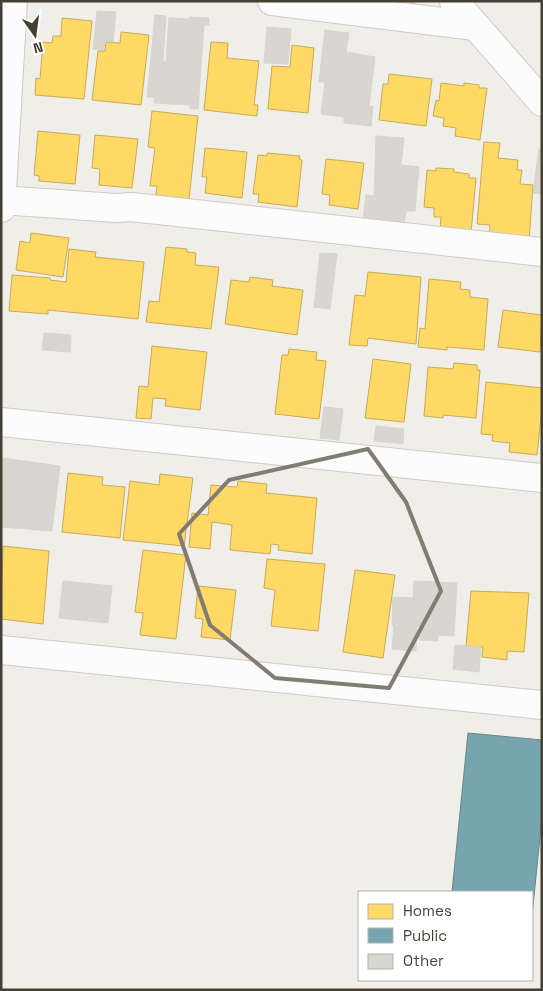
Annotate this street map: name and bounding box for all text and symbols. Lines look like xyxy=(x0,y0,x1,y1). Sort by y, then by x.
north arrow xyxy=(10,10,60,60)
text: N xyxy=(31,38,45,57)
legend xyxy=(358,891,533,981)
text: Homes xyxy=(403,901,452,920)
text: Public xyxy=(403,926,447,945)
text: Other xyxy=(403,951,444,970)

